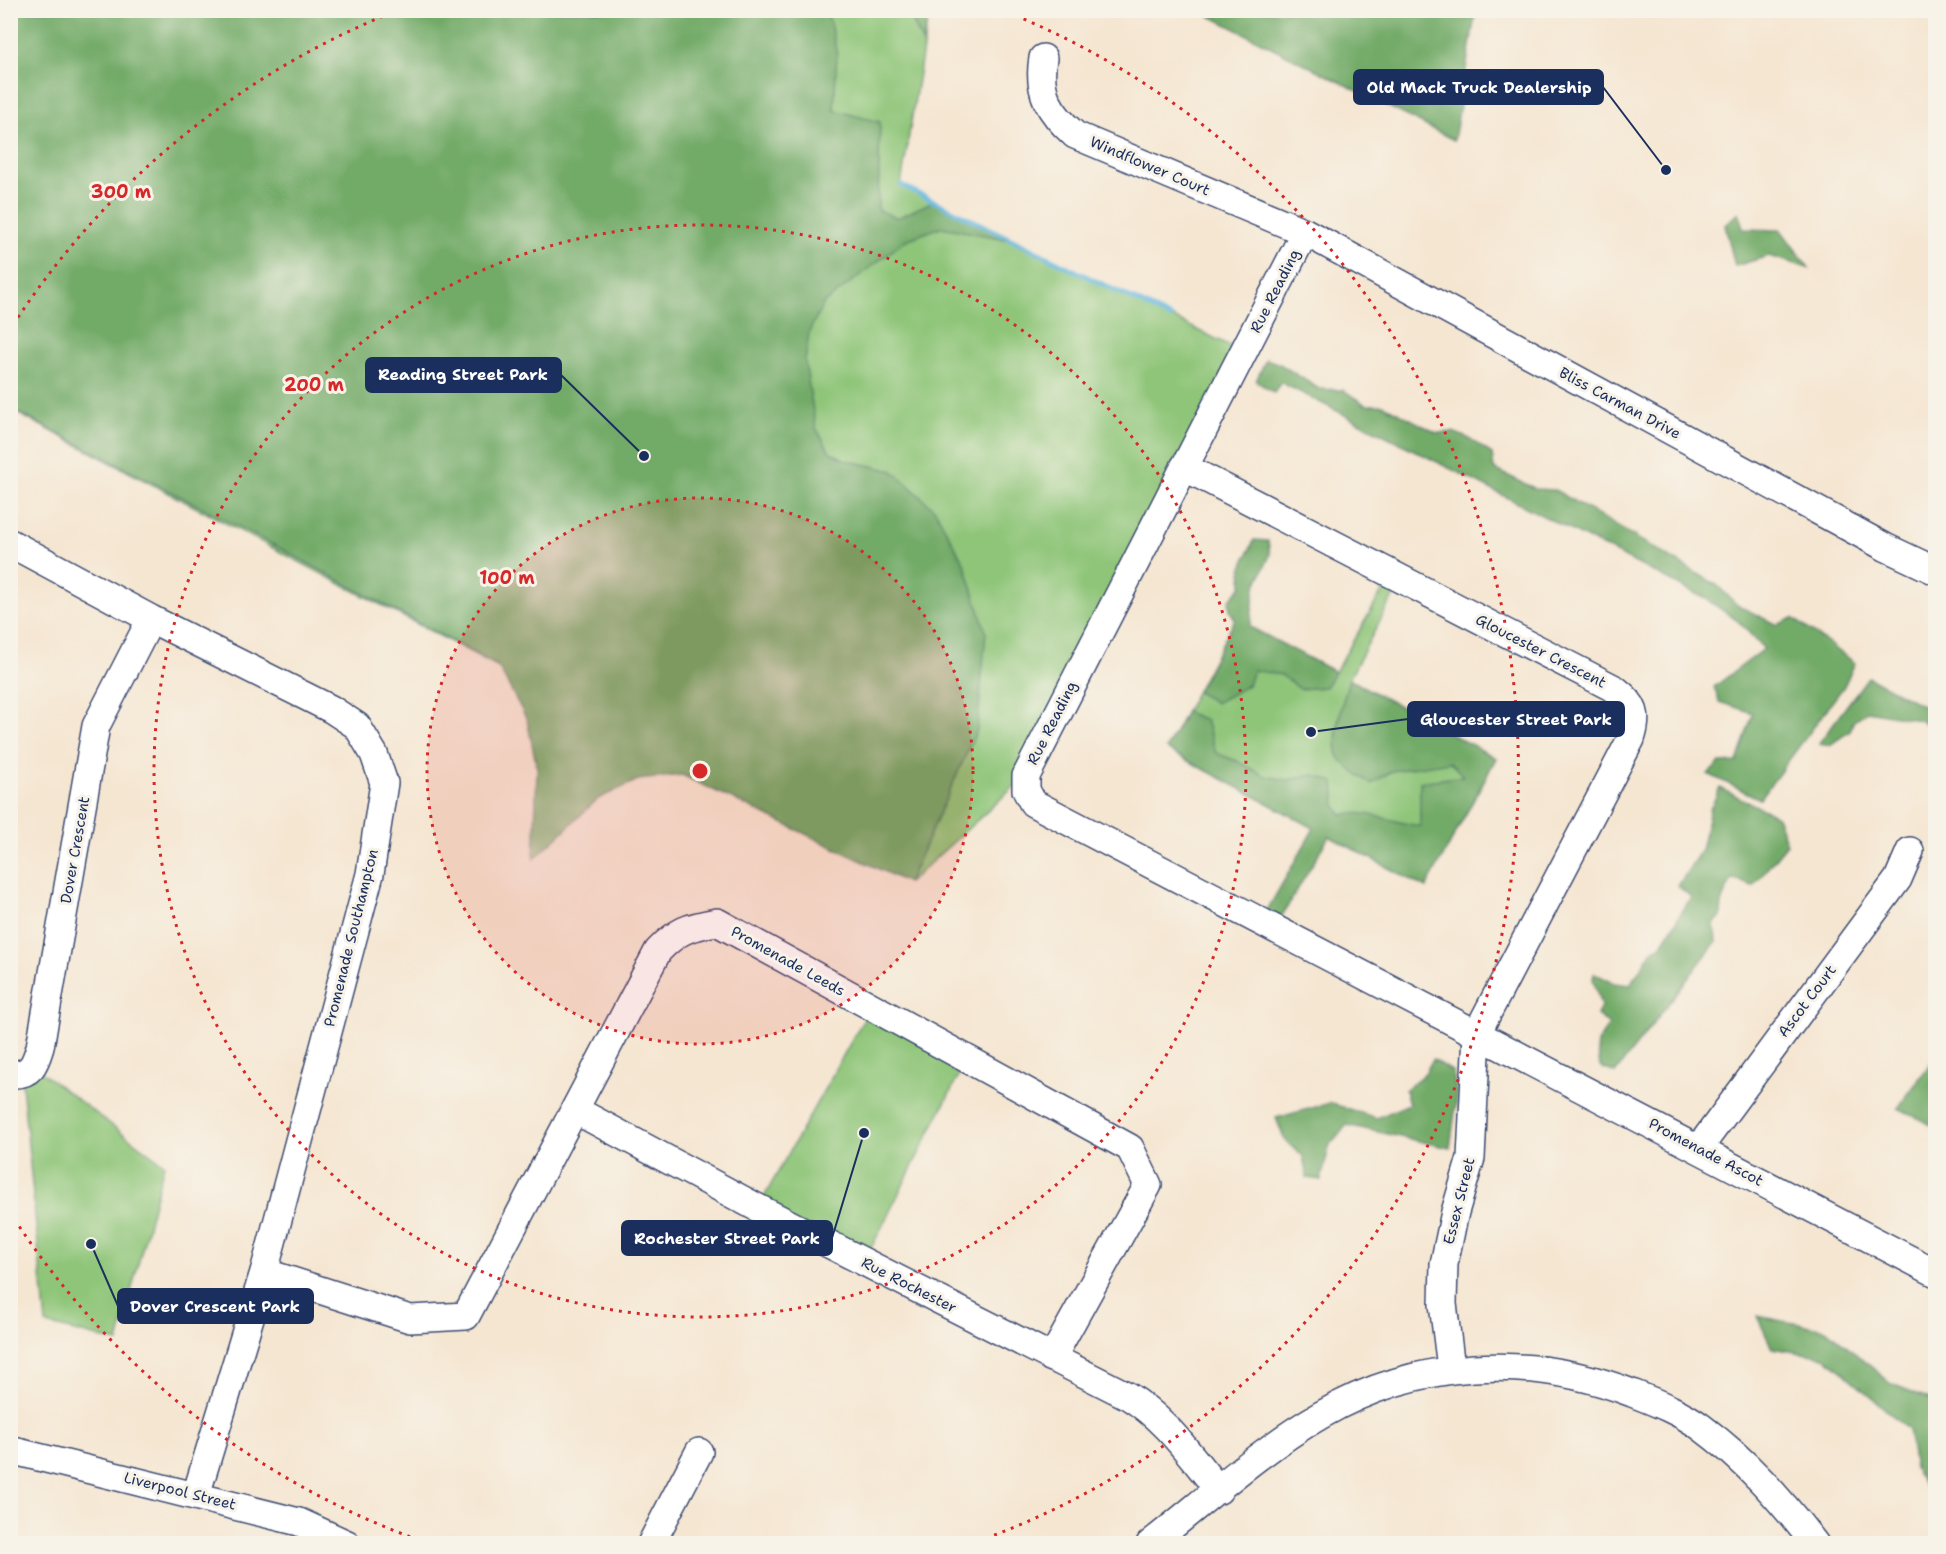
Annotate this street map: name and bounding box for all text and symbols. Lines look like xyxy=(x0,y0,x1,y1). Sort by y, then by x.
callout: Old Mack Truck Dealership xyxy=(1354,70,1603,104)
text: Old Mack Truck Dealership xyxy=(1367,77,1592,98)
street label: Windflower Court xyxy=(1087,132,1213,200)
text: 300 m xyxy=(91,180,152,204)
street label: Rue Reading xyxy=(1245,246,1305,336)
callout: Reading Street Park xyxy=(366,358,561,392)
street label: Bliss Carman Drive xyxy=(1556,362,1684,444)
text: Reading Street Park xyxy=(378,364,548,385)
text: 200 m xyxy=(284,373,345,397)
text: 100 m xyxy=(479,566,535,590)
street label: Gloucester Crescent xyxy=(1472,609,1610,693)
street label: Rue Reading xyxy=(1022,678,1082,768)
callout: Gloucester Street Park xyxy=(1408,702,1624,736)
text: Gloucester Street Park xyxy=(1420,709,1612,730)
centre of rings xyxy=(690,761,710,781)
street label: Dover Crescent xyxy=(56,795,94,905)
street label: Promenade Southampton xyxy=(319,847,383,1029)
street label: Promenade Leeds xyxy=(727,921,849,1001)
street label: Ascot Court xyxy=(1773,961,1841,1041)
street label: Promenade Ascot xyxy=(1645,1113,1767,1191)
street label: Essex Street xyxy=(1439,1155,1479,1247)
callout: Rochester Street Park xyxy=(622,1221,832,1255)
text: Rochester Street Park xyxy=(634,1228,820,1249)
street label: Rue Rochester xyxy=(858,1252,960,1318)
callout: Dover Crescent Park xyxy=(118,1289,313,1323)
text: Dover Crescent Park xyxy=(130,1296,300,1317)
street label: Liverpool Street xyxy=(122,1467,238,1515)

